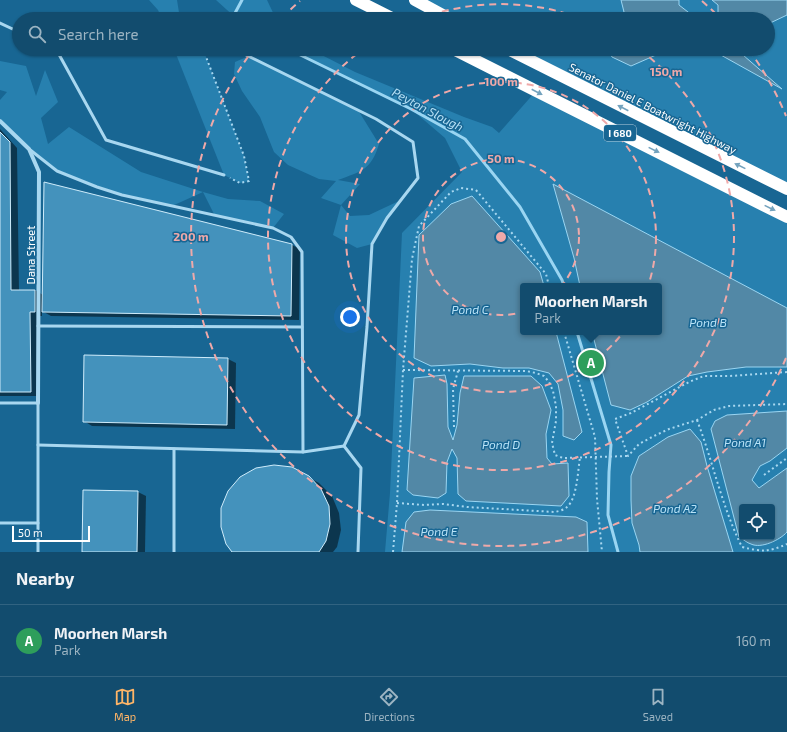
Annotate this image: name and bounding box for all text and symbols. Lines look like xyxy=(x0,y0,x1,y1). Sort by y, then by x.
search box xyxy=(12,12,775,56)
icon: search xyxy=(26,23,48,45)
text: Search here xyxy=(58,25,139,43)
street label: Senator Daniel E Boatwright Highway xyxy=(567,60,739,156)
text: 150 m xyxy=(650,64,682,78)
text: 100 m xyxy=(484,74,518,88)
water label: Peyton Slough xyxy=(390,84,466,135)
one-way arrow xyxy=(532,89,543,95)
one-way arrow xyxy=(617,104,629,111)
road number: I 680 xyxy=(604,125,636,141)
one-way arrow xyxy=(648,147,659,153)
text: 50 m xyxy=(487,151,515,165)
one-way arrow xyxy=(734,163,745,169)
one-way arrow xyxy=(764,205,776,211)
street label: Dana Street xyxy=(24,226,37,284)
text: 200 m xyxy=(173,229,209,243)
centre of rings xyxy=(494,230,508,244)
popup xyxy=(520,283,662,335)
text: Moorhen Marsh xyxy=(534,292,648,310)
water label: Pond C xyxy=(451,302,489,316)
your location xyxy=(340,307,360,327)
text: Park xyxy=(534,310,561,326)
water label: Pond B xyxy=(689,315,727,329)
pin: A xyxy=(578,348,604,378)
water label: Pond A1 xyxy=(724,435,766,449)
water label: Pond D xyxy=(482,437,520,451)
water label: Pond A2 xyxy=(653,501,697,515)
map controls xyxy=(739,504,775,540)
button: locate xyxy=(739,504,775,540)
scale bar xyxy=(12,524,90,543)
water label: Pond E xyxy=(421,524,458,538)
text: 50 m xyxy=(18,526,43,539)
text: Nearby xyxy=(16,568,74,588)
text: Moorhen Marsh xyxy=(54,624,167,642)
text: A xyxy=(25,633,33,649)
text: 160 m xyxy=(736,633,771,649)
text: Park xyxy=(54,642,81,658)
tab: Map xyxy=(114,686,136,723)
tab: Directions xyxy=(364,686,415,723)
tab: Saved xyxy=(643,686,673,723)

